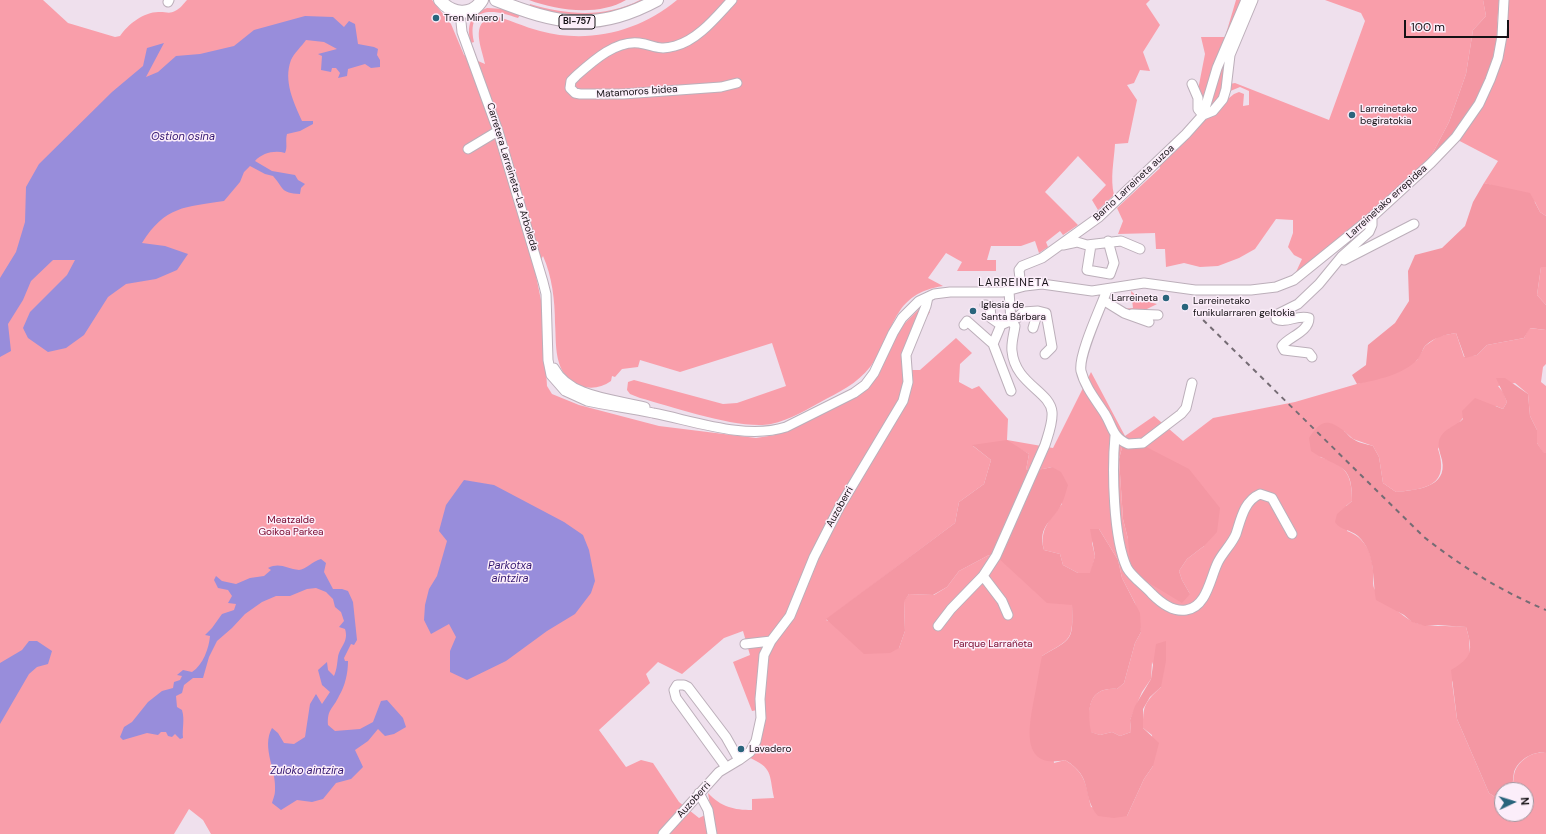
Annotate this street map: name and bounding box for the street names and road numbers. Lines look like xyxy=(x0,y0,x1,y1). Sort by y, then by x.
road number: BI-757 xyxy=(559,15,595,29)
street label: Matamoros bidea xyxy=(596,83,678,101)
street label: Carretera Larreineta-La Arboleda xyxy=(484,102,540,252)
street label: Barrio Larreineta auzoa xyxy=(1091,142,1177,224)
street label: Larreinetako errepidea xyxy=(1344,163,1430,241)
street label: Auzoberri xyxy=(824,485,856,529)
street label: Auzoberri xyxy=(675,779,713,821)

